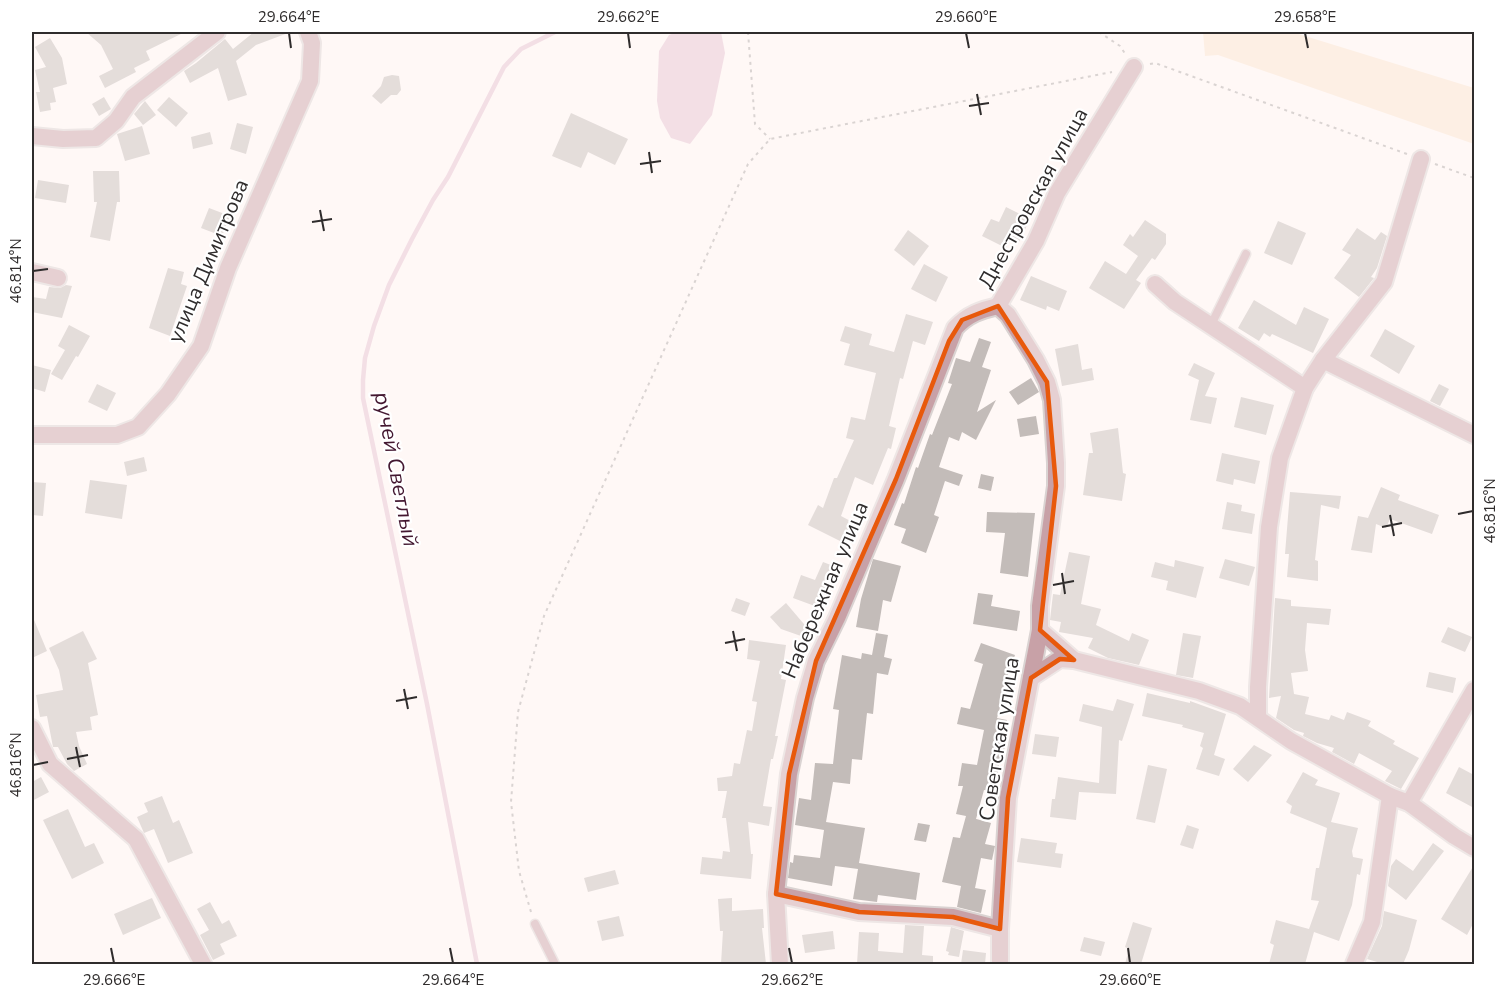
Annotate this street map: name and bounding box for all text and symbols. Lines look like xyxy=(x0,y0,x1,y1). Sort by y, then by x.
text: 29.664°E xyxy=(258,7,320,27)
text: 29.662°E xyxy=(597,7,659,27)
text: 29.660°E xyxy=(935,7,997,27)
text: 29.658°E xyxy=(1274,7,1336,27)
street label: Днестровская улица xyxy=(972,103,1094,293)
street label: улица Димитрова xyxy=(161,175,255,347)
text: 46.814°N xyxy=(6,238,26,304)
water label: ручей Светлый xyxy=(366,389,426,549)
text: 46.816°N xyxy=(1480,478,1500,544)
street label: Набережная улица xyxy=(775,497,875,683)
street label: Советская улица xyxy=(972,655,1026,823)
text: 46.816°N xyxy=(6,732,26,798)
text: 29.666°E xyxy=(83,970,145,990)
text: 29.664°E xyxy=(422,970,484,990)
text: 29.662°E xyxy=(761,970,823,990)
text: 29.660°E xyxy=(1099,970,1161,990)

